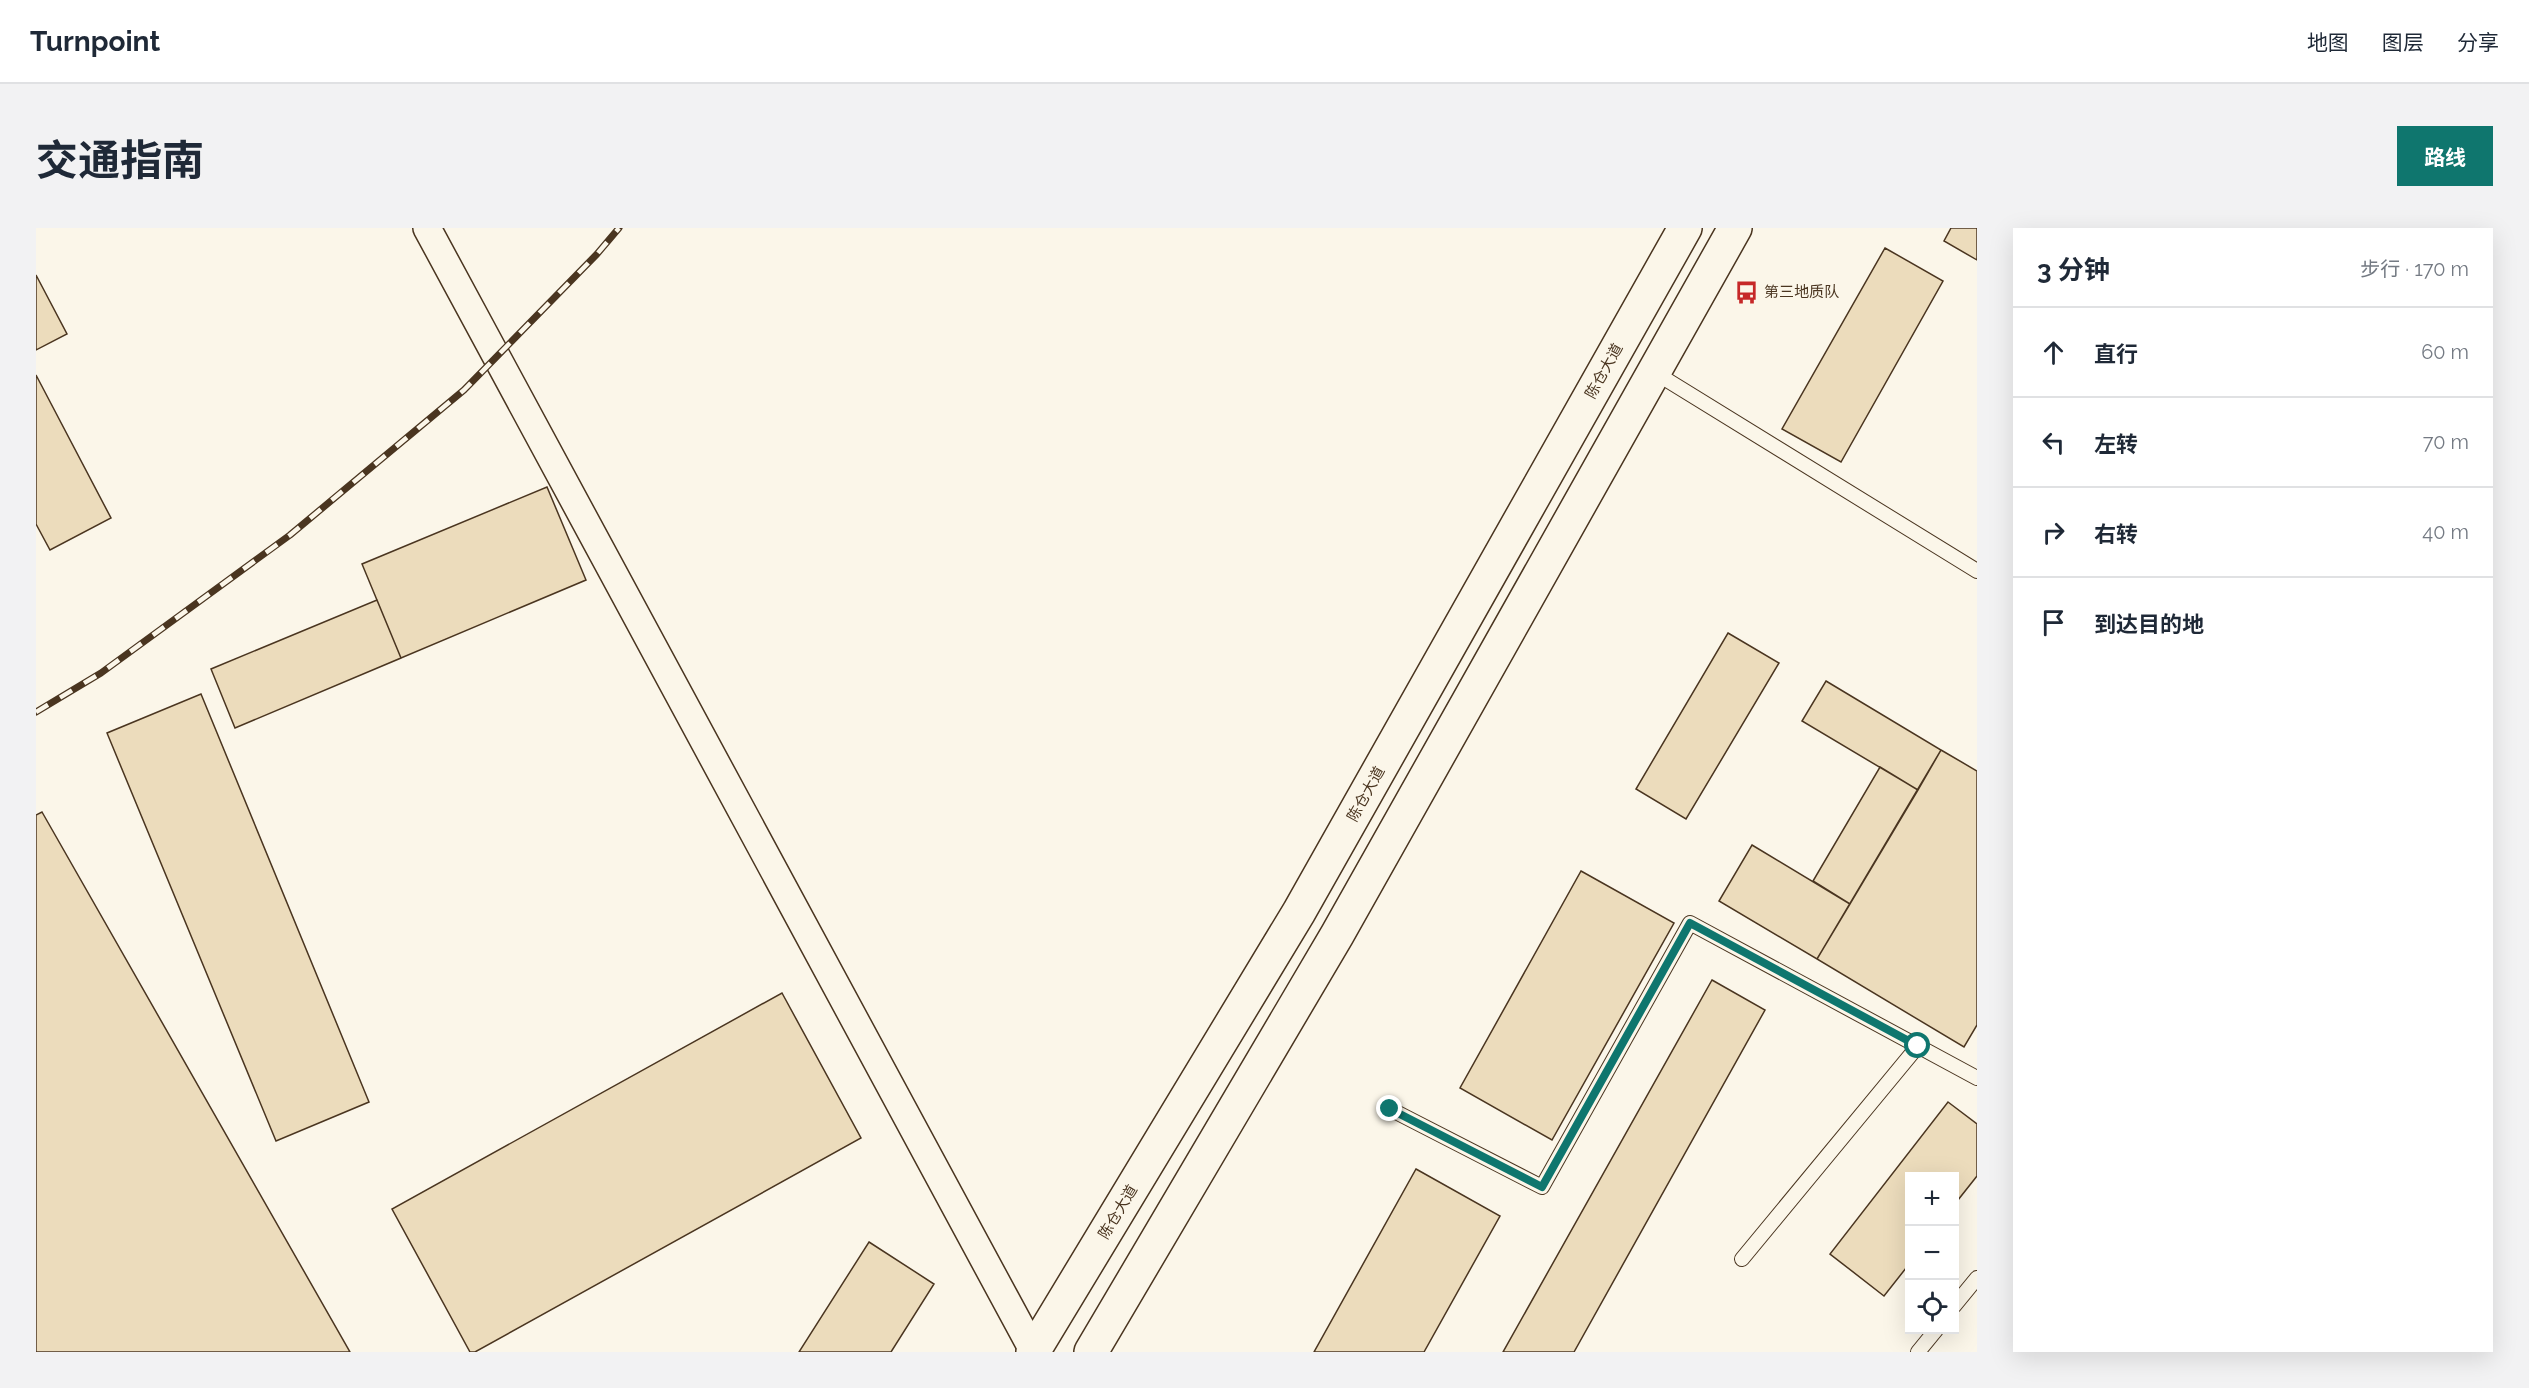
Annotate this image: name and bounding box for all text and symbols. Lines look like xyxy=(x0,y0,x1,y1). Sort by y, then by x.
text: Turnpoint xyxy=(30,25,160,58)
text: 地图 xyxy=(2307,30,2349,55)
text: 图层 xyxy=(2382,30,2424,55)
text: 分享 xyxy=(2457,30,2499,55)
button: 路线 xyxy=(2397,126,2493,186)
text: 交通指南 xyxy=(36,136,204,185)
text: 3 分钟 xyxy=(2037,255,2110,285)
text: 步行 · 170 m xyxy=(2360,257,2469,281)
bus stop icon: 第三地质队 xyxy=(1733,279,1759,305)
place label: 第三地质队 xyxy=(1764,283,1839,301)
icon: ahead xyxy=(2037,336,2070,369)
street label: 陈仓大道 xyxy=(1582,340,1626,402)
text: 60 m xyxy=(2421,340,2469,364)
text: 直行 xyxy=(2094,341,2138,367)
icon: left xyxy=(2037,426,2070,459)
text: 70 m xyxy=(2423,430,2469,454)
text: 左转 xyxy=(2094,431,2138,457)
icon: right xyxy=(2037,516,2070,549)
text: 40 m xyxy=(2422,520,2469,544)
text: 右转 xyxy=(2094,521,2138,547)
icon: arrive xyxy=(2037,606,2070,639)
text: 到达目的地 xyxy=(2094,611,2204,637)
street label: 陈仓大道 xyxy=(1344,763,1388,825)
route start xyxy=(1904,1032,1930,1058)
route end xyxy=(1376,1095,1402,1121)
map controls xyxy=(1905,1172,1959,1334)
button: + xyxy=(1905,1172,1959,1226)
street label: 陈仓大道 xyxy=(1095,1182,1141,1242)
button: − xyxy=(1905,1226,1959,1280)
button: locate xyxy=(1905,1280,1959,1334)

